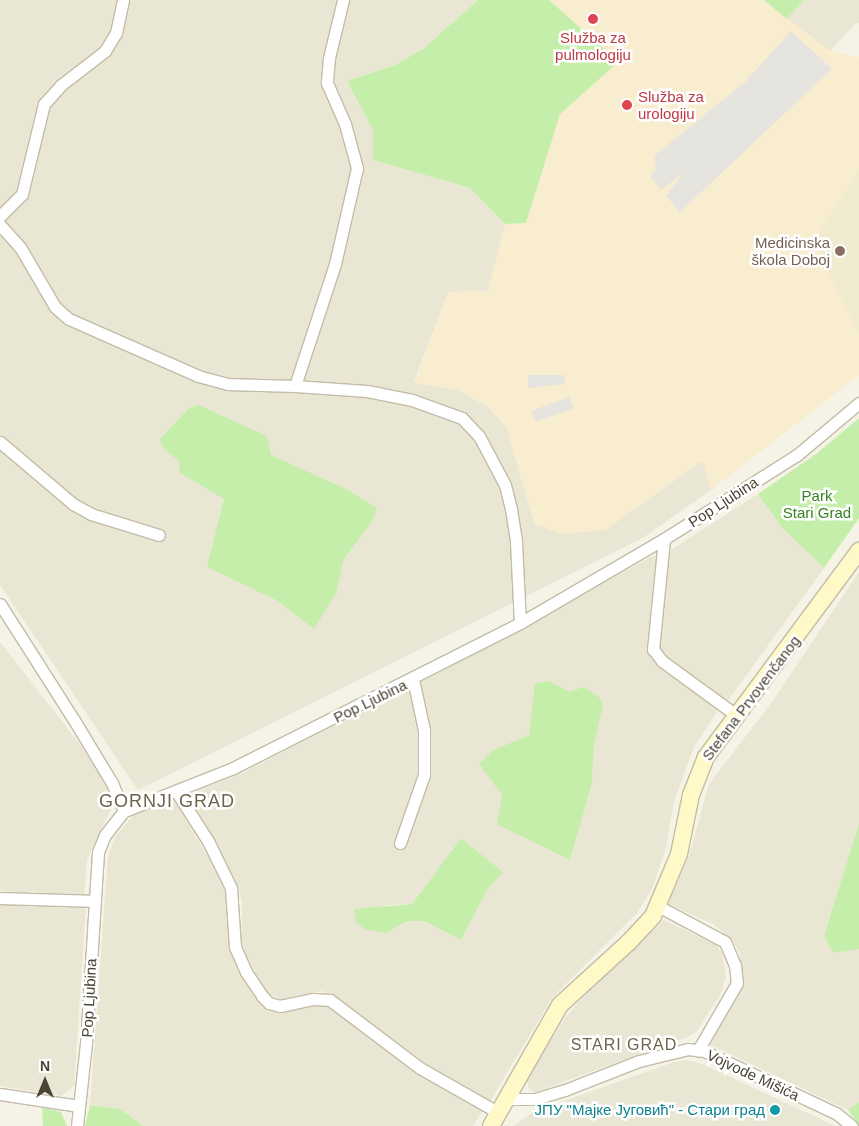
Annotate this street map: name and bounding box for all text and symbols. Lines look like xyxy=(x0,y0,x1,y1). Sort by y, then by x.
marker: Služba za pulmologiju xyxy=(586,12,600,26)
place label: Služba za pulmologiju xyxy=(555,28,631,63)
place label: Služba za urologiju xyxy=(638,87,704,122)
marker: Služba za urologiju xyxy=(620,98,634,112)
place label: Medicinska škola Doboj xyxy=(752,233,830,268)
marker: Medicinska škola Doboj xyxy=(834,245,846,257)
street label: Pop Ljubina xyxy=(685,473,761,531)
park label: Park Stari Grad xyxy=(783,486,851,521)
street label: Stefana Prvovenčanog xyxy=(698,632,804,764)
street label: Pop Ljubina xyxy=(330,676,410,726)
district label: GORNJI GRAD xyxy=(98,790,236,812)
street label: Pop Ljubina xyxy=(78,958,100,1038)
district label: STARI GRAD xyxy=(569,1035,679,1055)
street label: Vojvode Mišića xyxy=(704,1046,802,1104)
north arrow xyxy=(20,1056,70,1106)
text: N xyxy=(40,1058,50,1074)
place label: ЈПУ "Мајке Југовић" - Стари град xyxy=(535,1101,765,1119)
marker: ЈПУ "Мајке Југовић" - Стари град xyxy=(769,1104,781,1116)

